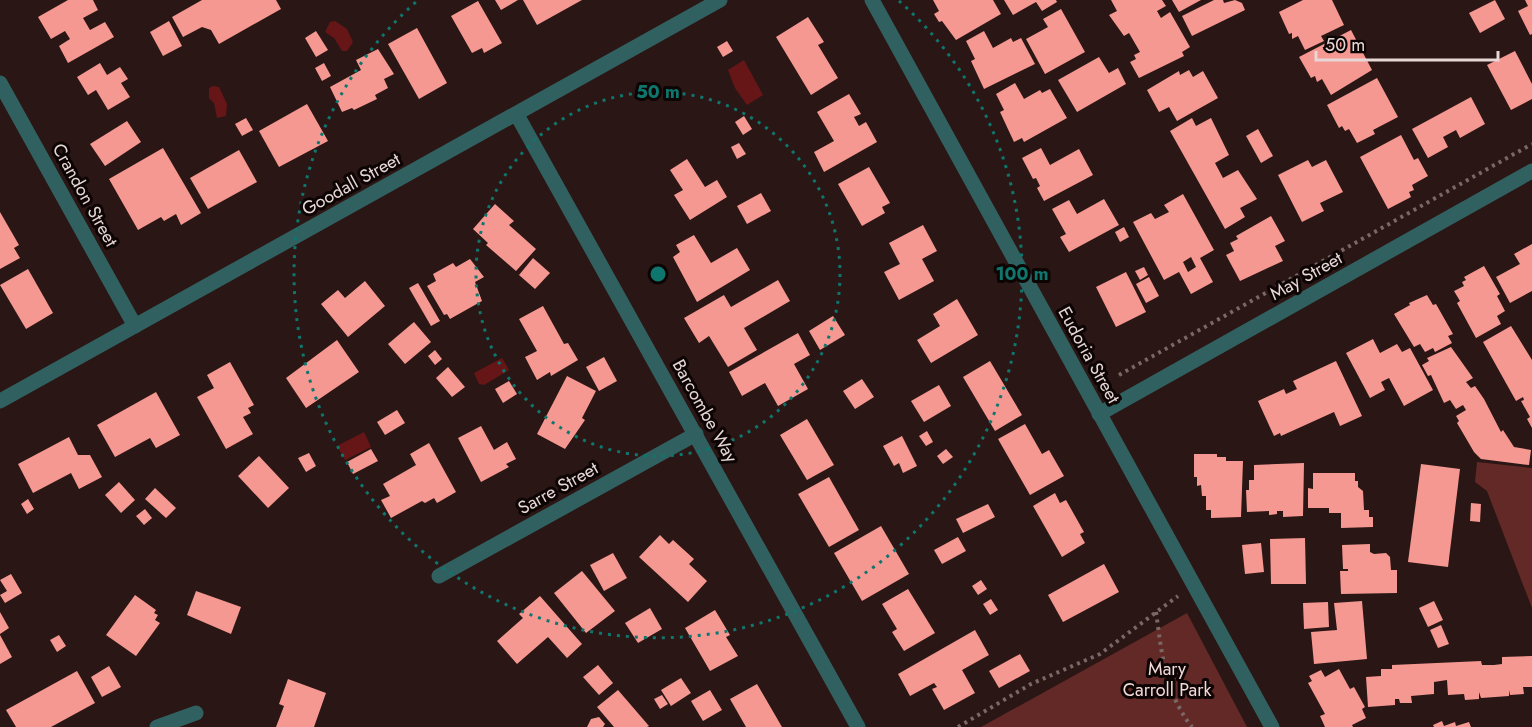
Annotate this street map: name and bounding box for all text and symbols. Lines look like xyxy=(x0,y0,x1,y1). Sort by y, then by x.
scale bar xyxy=(1316,24,1498,62)
text: 50 m xyxy=(1325,32,1365,58)
text: 50 m xyxy=(636,79,680,105)
street label: Crandon Street xyxy=(46,139,124,252)
street label: Goodall Street xyxy=(297,146,406,222)
street label: May Street xyxy=(1265,245,1348,307)
text: 100 m xyxy=(995,261,1049,287)
centre of rings xyxy=(648,264,668,284)
street label: Eudoria Street xyxy=(1052,302,1127,409)
street label: Barcombe Way xyxy=(666,355,744,467)
street label: Sarre Street xyxy=(513,455,603,521)
park label: Mary Carroll Park xyxy=(1123,656,1211,703)

